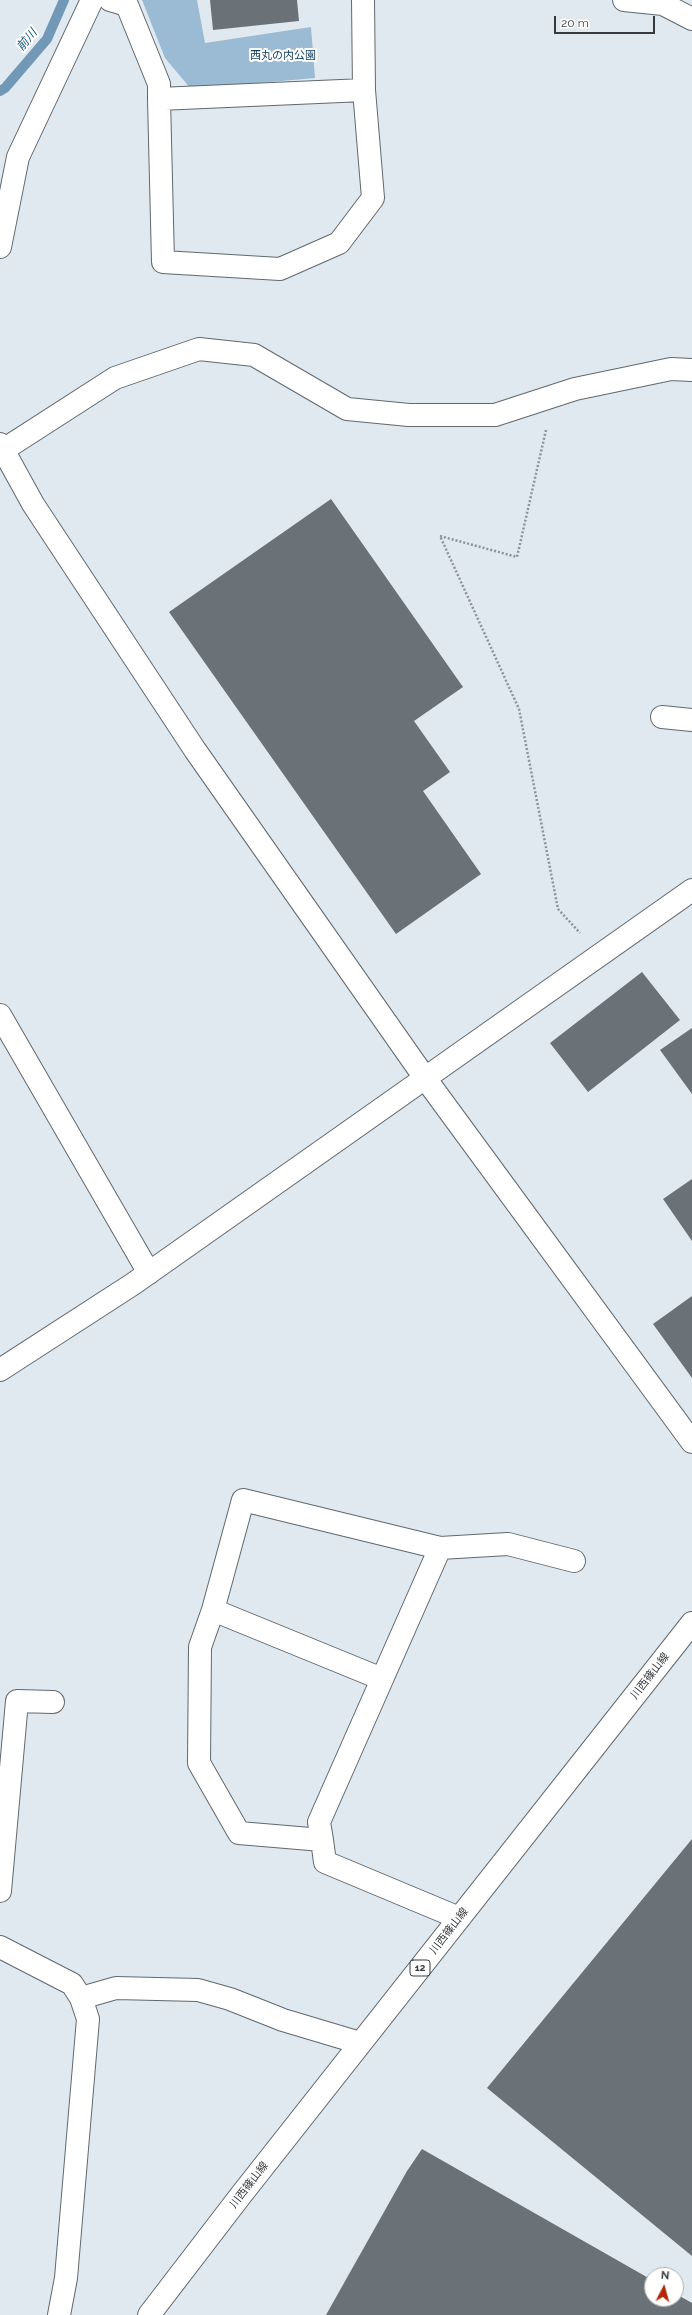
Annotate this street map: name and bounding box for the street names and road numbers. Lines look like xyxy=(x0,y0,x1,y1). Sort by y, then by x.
street label: 川西篠山線 xyxy=(628,1650,672,1702)
street label: 川西篠山線 xyxy=(427,1905,471,1957)
road number: 12 xyxy=(410,1960,430,1976)
street label: 川西篠山線 xyxy=(227,2159,271,2211)

